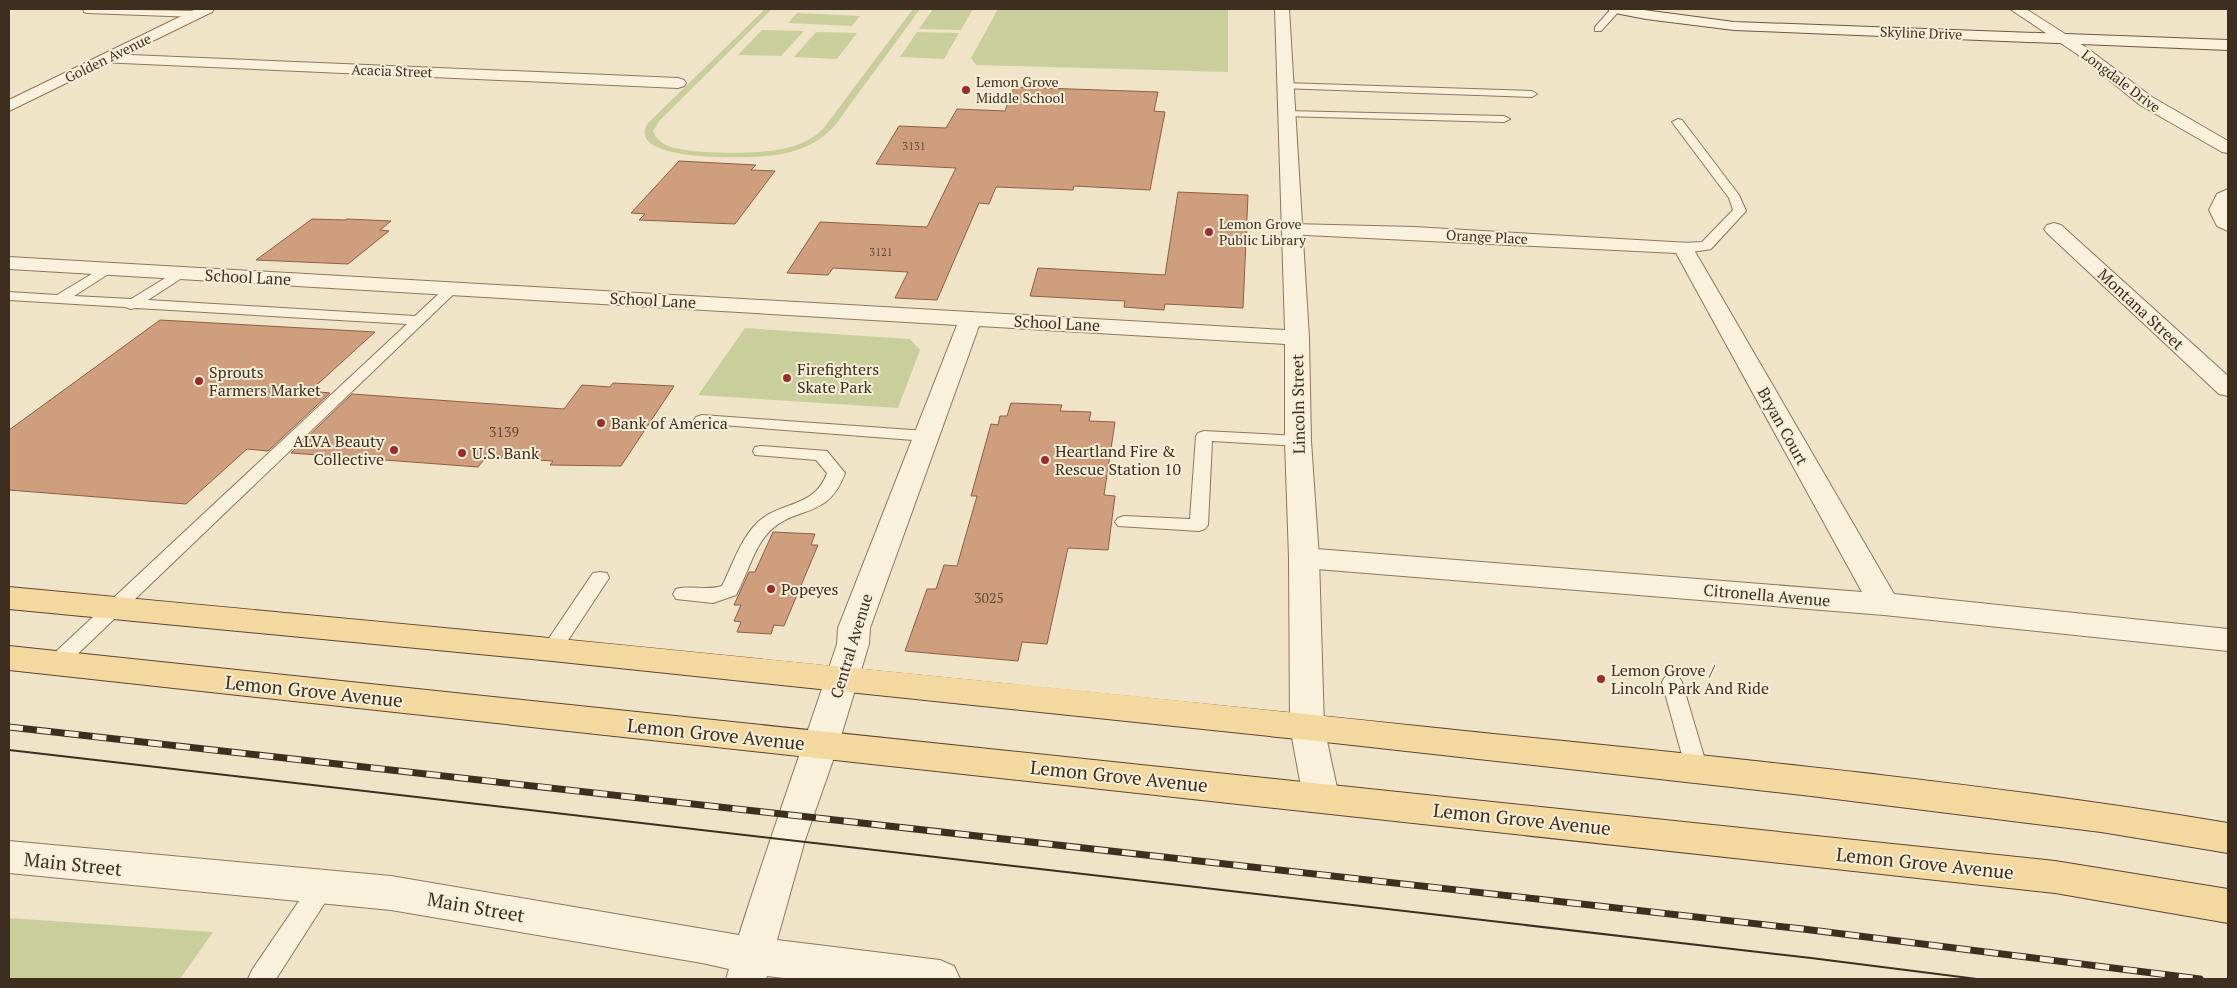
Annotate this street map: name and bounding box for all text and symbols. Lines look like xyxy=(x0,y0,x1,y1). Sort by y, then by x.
street label: Skyline Drive xyxy=(1880,22,1963,43)
street label: Golden Avenue xyxy=(62,28,154,87)
street label: Longdale Drive xyxy=(2078,45,2165,116)
street label: Acacia Street xyxy=(351,60,434,81)
place label: Lemon Grove Middle School xyxy=(976,72,1065,107)
marker: Lemon Grove Middle School xyxy=(960,84,972,96)
house number: 3131 xyxy=(902,139,926,153)
place label: Lemon Grove Public Library xyxy=(1219,214,1307,249)
street label: Orange Place xyxy=(1446,225,1528,248)
marker: Lemon Grove Public Library xyxy=(1203,226,1215,238)
house number: 3121 xyxy=(869,245,893,259)
street label: Montana Street xyxy=(2093,263,2189,355)
street label: School Lane xyxy=(204,264,292,290)
street label: School Lane xyxy=(609,287,697,313)
street label: School Lane xyxy=(1013,310,1101,336)
street label: Lincoln Street xyxy=(1286,354,1310,454)
place label: Firefighters Skate Park xyxy=(797,358,879,398)
place label: Sprouts Farmers Market xyxy=(209,361,321,401)
marker: Firefighters Skate Park xyxy=(781,372,793,384)
marker: Sprouts Farmers Market xyxy=(193,375,205,387)
street label: Bryan Court xyxy=(1753,383,1813,469)
place label: Bank of America xyxy=(611,412,728,434)
marker: Bank of America xyxy=(595,417,607,429)
house number: 3139 xyxy=(489,422,519,441)
place label: ALVA Beauty Collective xyxy=(293,430,385,470)
place label: Heartland Fire & Rescue Station 10 xyxy=(1055,440,1181,480)
place label: U.S. Bank xyxy=(472,442,540,464)
marker: ALVA Beauty Collective xyxy=(388,444,400,456)
marker: U.S. Bank xyxy=(456,447,468,459)
marker: Heartland Fire & Rescue Station 10 xyxy=(1039,454,1051,466)
place label: Popeyes xyxy=(781,578,839,600)
street label: Citronella Avenue xyxy=(1703,578,1831,612)
marker: Popeyes xyxy=(765,583,777,595)
house number: 3025 xyxy=(974,588,1004,607)
street label: Central Avenue xyxy=(825,591,877,701)
place label: Lemon Grove / Lincoln Park And Ride xyxy=(1611,659,1769,699)
street label: Lemon Grove Avenue xyxy=(224,669,404,712)
marker: Lemon Grove / Lincoln Park And Ride xyxy=(1595,673,1607,685)
street label: Lemon Grove Avenue xyxy=(626,712,806,755)
street label: Lemon Grove Avenue xyxy=(1029,754,1209,797)
street label: Lemon Grove Avenue xyxy=(1432,797,1612,840)
street label: Lemon Grove Avenue xyxy=(1835,841,2015,884)
street label: Main Street xyxy=(23,846,123,881)
street label: Main Street xyxy=(425,886,527,927)

